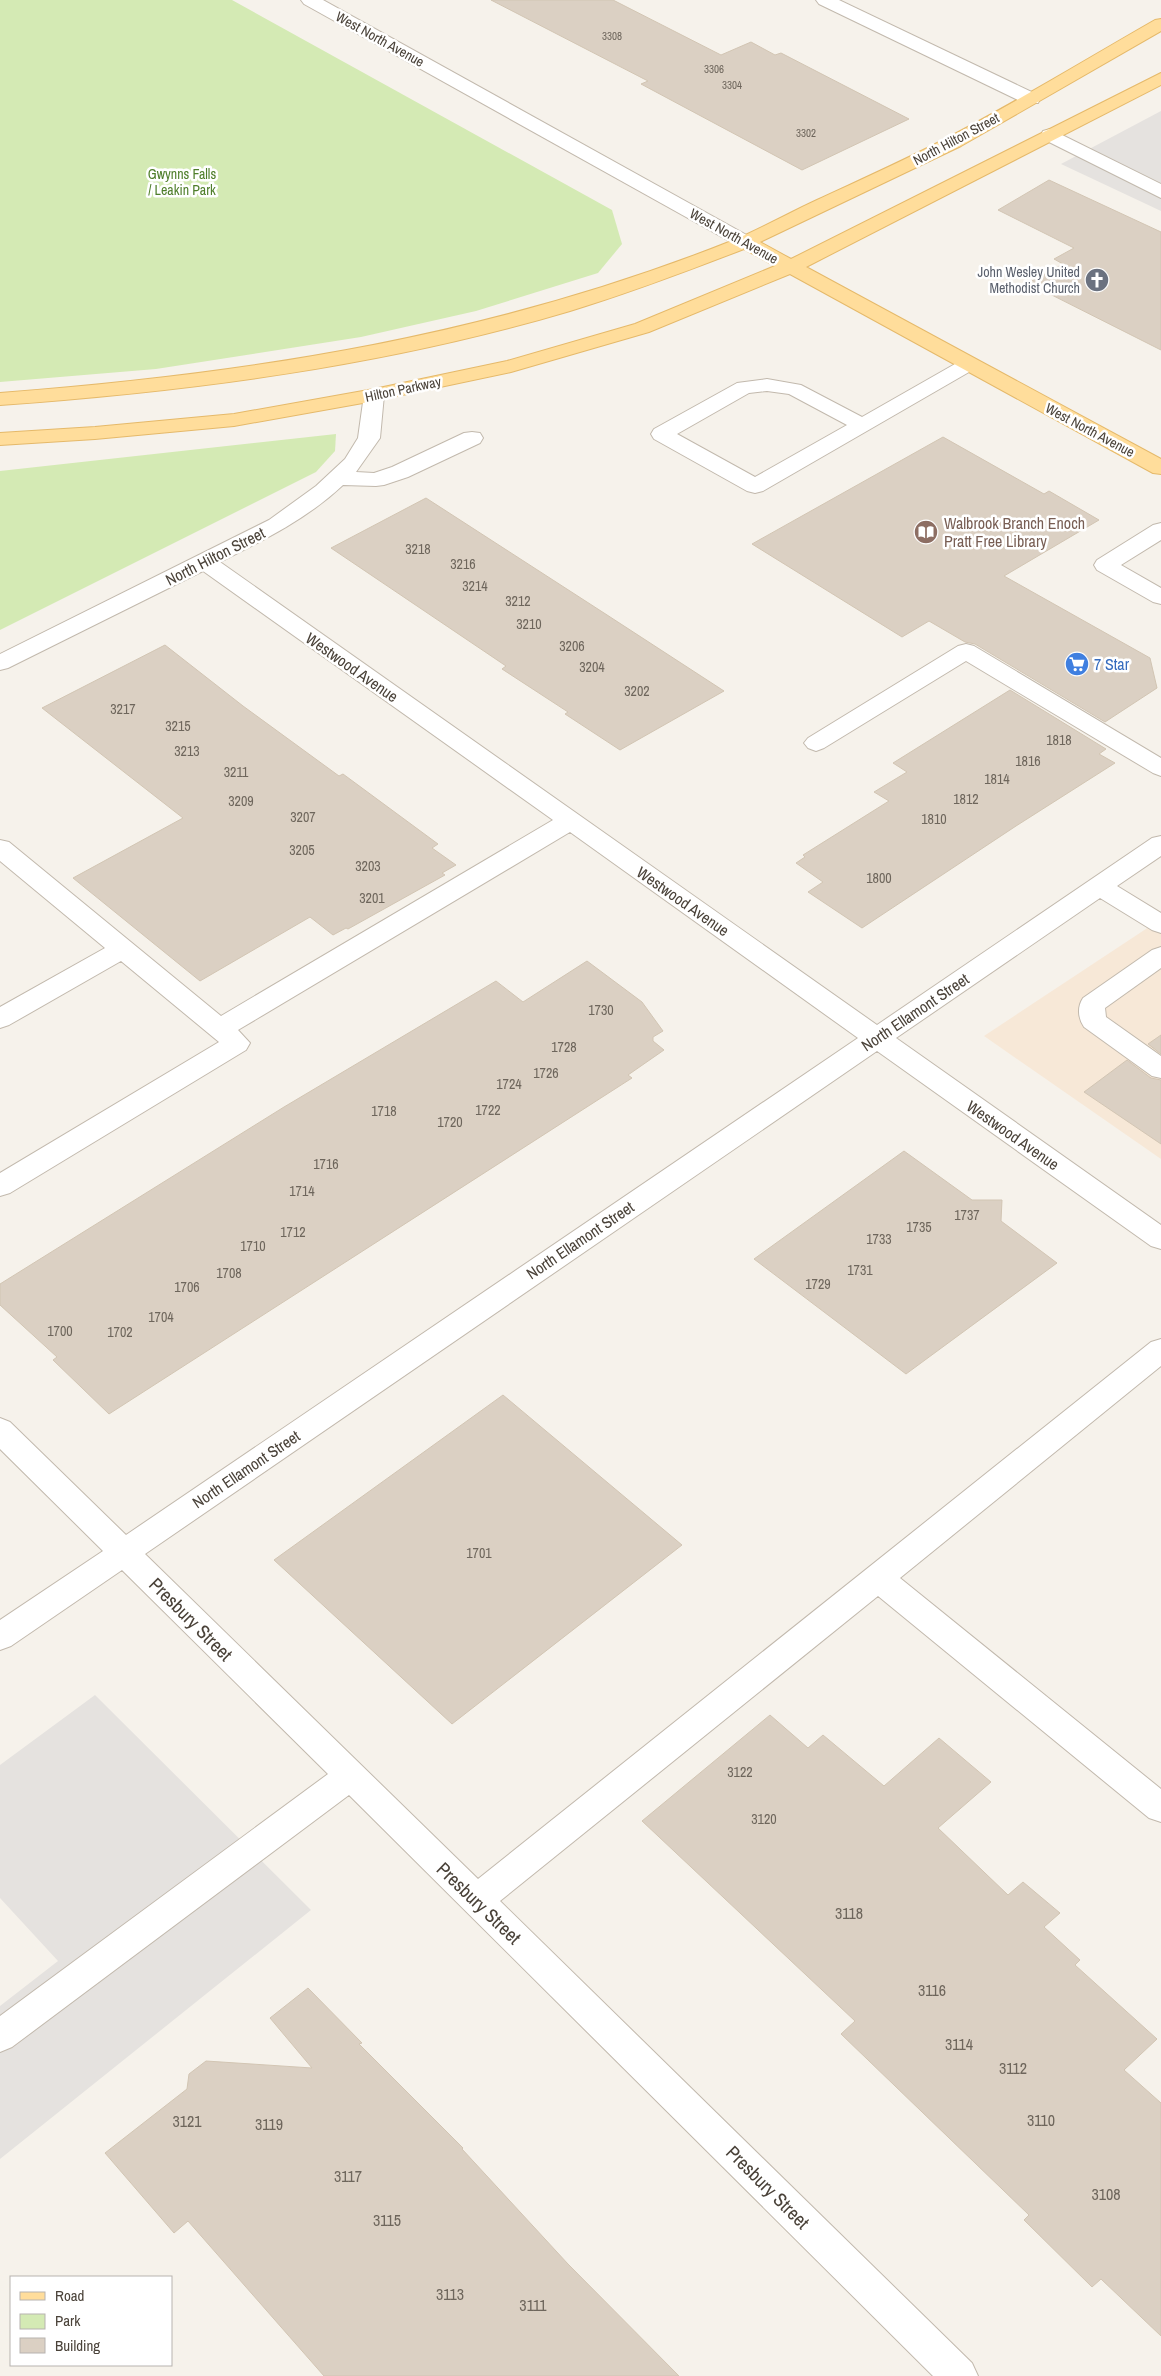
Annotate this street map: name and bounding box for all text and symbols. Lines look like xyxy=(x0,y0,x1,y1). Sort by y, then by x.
street label: West North Avenue xyxy=(333,7,427,71)
house number: 3308 xyxy=(602,29,622,43)
house number: 3306 xyxy=(704,62,724,76)
house number: 3304 xyxy=(722,78,742,92)
street label: North Hilton Street xyxy=(910,109,1002,169)
house number: 3302 xyxy=(796,126,816,140)
park label: Gwynns Falls / Leakin Park xyxy=(148,165,216,199)
street label: West North Avenue xyxy=(687,204,781,268)
place label: John Wesley United Methodist Church xyxy=(977,263,1080,297)
church icon: John Wesley United Methodist Church xyxy=(1084,267,1110,293)
street label: Hilton Parkway xyxy=(363,372,443,406)
street label: West North Avenue xyxy=(1042,399,1138,461)
place label: Walbrook Branch Enoch Pratt Free Library xyxy=(944,512,1085,552)
library icon: Walbrook Branch Enoch Pratt Free Library xyxy=(913,519,939,545)
street label: North Hilton Street xyxy=(162,521,269,590)
house number: 3218 xyxy=(405,540,431,558)
house number: 3216 xyxy=(450,555,476,573)
house number: 3214 xyxy=(462,577,488,595)
house number: 3212 xyxy=(505,592,531,610)
house number: 3210 xyxy=(516,615,542,633)
street label: Westwood Avenue xyxy=(301,627,403,707)
house number: 3206 xyxy=(559,637,585,655)
supermarket icon: 7 Star xyxy=(1064,651,1090,677)
place label: 7 Star xyxy=(1094,653,1130,675)
house number: 3204 xyxy=(579,658,605,676)
house number: 3202 xyxy=(624,682,650,700)
house number: 3217 xyxy=(110,700,136,718)
house number: 3215 xyxy=(165,717,191,735)
house number: 1818 xyxy=(1046,731,1072,749)
house number: 3213 xyxy=(174,742,200,760)
house number: 1816 xyxy=(1015,752,1041,770)
house number: 3211 xyxy=(224,763,249,781)
house number: 1814 xyxy=(984,770,1010,788)
house number: 1812 xyxy=(953,790,979,808)
house number: 3209 xyxy=(228,792,254,810)
house number: 3207 xyxy=(290,808,316,826)
house number: 1810 xyxy=(921,810,947,828)
house number: 3205 xyxy=(289,841,315,859)
house number: 3203 xyxy=(355,857,381,875)
street label: Westwood Avenue xyxy=(632,861,734,941)
house number: 1800 xyxy=(866,869,892,887)
house number: 3201 xyxy=(359,889,385,907)
street label: North Ellamont Street xyxy=(857,968,973,1056)
house number: 1730 xyxy=(588,1001,614,1019)
house number: 1728 xyxy=(551,1038,577,1056)
house number: 1726 xyxy=(533,1064,559,1082)
house number: 1724 xyxy=(496,1075,522,1093)
street label: Westwood Avenue xyxy=(962,1095,1064,1175)
house number: 1722 xyxy=(475,1101,501,1119)
house number: 1718 xyxy=(371,1102,397,1120)
house number: 1720 xyxy=(437,1113,463,1131)
house number: 1716 xyxy=(313,1155,339,1173)
house number: 1714 xyxy=(289,1182,315,1200)
street label: North Ellamont Street xyxy=(522,1196,638,1284)
house number: 1737 xyxy=(954,1206,980,1224)
house number: 1735 xyxy=(906,1218,932,1236)
house number: 1712 xyxy=(280,1223,306,1241)
house number: 1733 xyxy=(866,1230,892,1248)
house number: 1710 xyxy=(240,1237,266,1255)
house number: 1731 xyxy=(847,1261,873,1279)
house number: 1708 xyxy=(216,1264,242,1282)
house number: 1729 xyxy=(805,1275,831,1293)
house number: 1706 xyxy=(174,1278,200,1296)
house number: 1704 xyxy=(148,1308,174,1326)
house number: 1700 xyxy=(47,1322,73,1340)
house number: 1702 xyxy=(107,1323,133,1341)
street label: North Ellamont Street xyxy=(188,1425,304,1513)
house number: 1701 xyxy=(466,1544,492,1562)
street label: Presbury Street xyxy=(144,1572,239,1667)
house number: 3122 xyxy=(727,1763,753,1781)
house number: 3120 xyxy=(751,1810,777,1828)
street label: Presbury Street xyxy=(431,1856,527,1950)
house number: 3118 xyxy=(835,1902,863,1924)
house number: 3116 xyxy=(918,1979,946,2001)
house number: 3114 xyxy=(945,2033,973,2055)
house number: 3112 xyxy=(999,2057,1027,2079)
house number: 3110 xyxy=(1027,2109,1055,2131)
house number: 3121 xyxy=(172,2110,202,2132)
house number: 3119 xyxy=(255,2113,283,2135)
street label: Presbury Street xyxy=(721,2140,816,2235)
house number: 3117 xyxy=(334,2165,362,2187)
house number: 3108 xyxy=(1091,2183,1121,2205)
house number: 3115 xyxy=(373,2209,401,2231)
legend xyxy=(10,2276,172,2366)
house number: 3113 xyxy=(436,2283,464,2305)
text: Road xyxy=(55,2285,84,2306)
house number: 3111 xyxy=(519,2294,547,2316)
text: Park xyxy=(55,2310,81,2331)
text: Building xyxy=(55,2335,100,2356)

